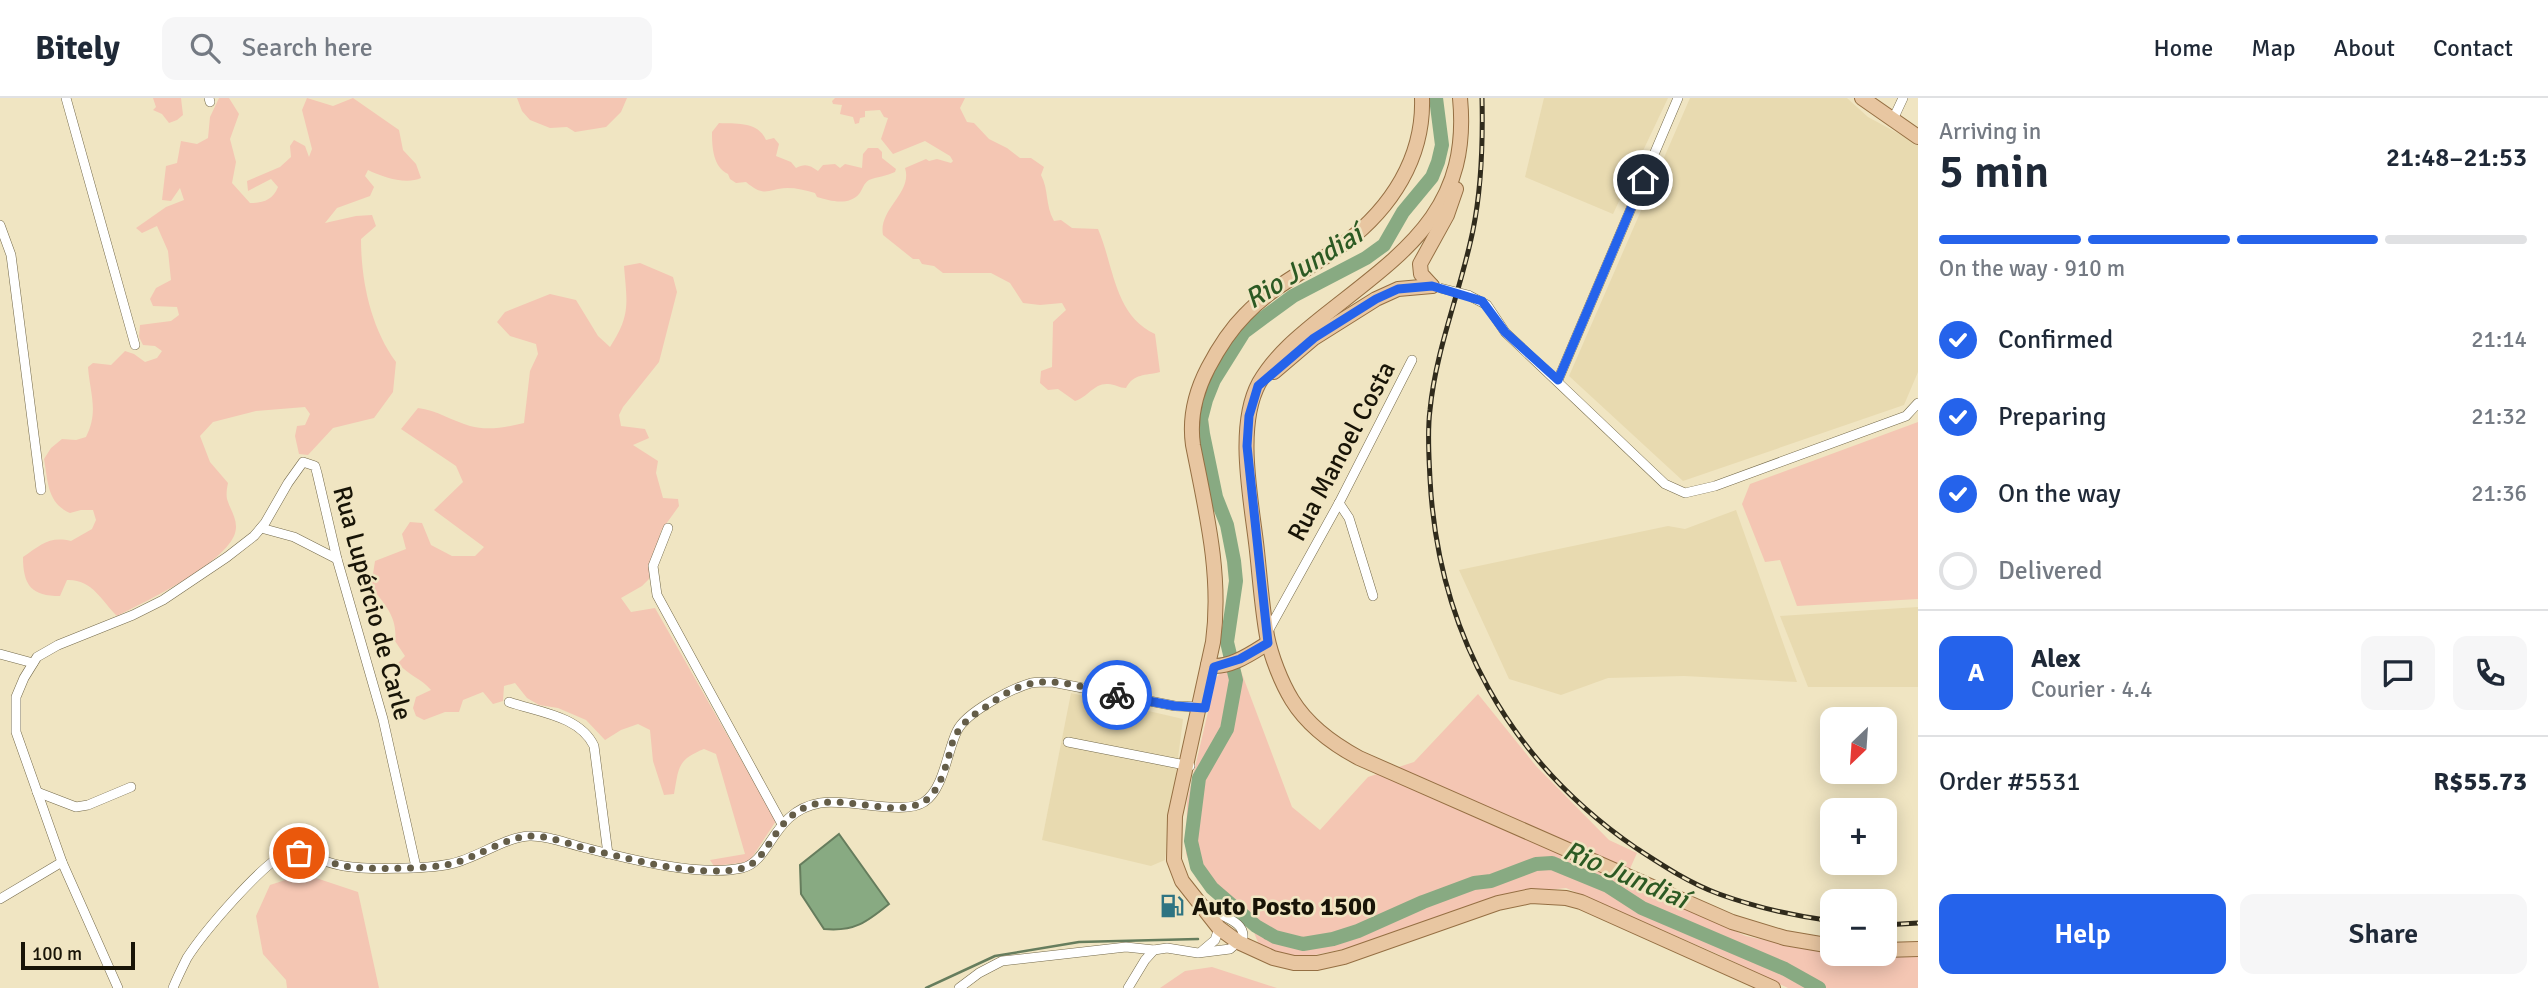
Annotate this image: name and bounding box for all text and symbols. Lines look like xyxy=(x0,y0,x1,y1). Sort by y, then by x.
search box xyxy=(162,17,652,80)
text: Bitely xyxy=(35,28,120,69)
icon: search xyxy=(186,29,224,67)
text: Search here xyxy=(242,32,373,64)
text: Home xyxy=(2153,33,2213,63)
text: Map xyxy=(2251,33,2296,63)
text: About xyxy=(2334,33,2395,63)
text: Contact xyxy=(2433,33,2513,63)
text: Arriving in xyxy=(1939,117,2041,146)
text: 21:48–21:53 xyxy=(2386,142,2527,174)
text: 5 min xyxy=(1939,144,2049,200)
pin xyxy=(1613,150,1673,210)
icon: home xyxy=(1624,161,1662,199)
water label: Rio Jundiaí xyxy=(1238,214,1373,316)
text: On the way · 910 m xyxy=(1939,254,2125,283)
icon: check xyxy=(1939,321,1977,359)
text: Confirmed xyxy=(1998,324,2113,356)
text: 21:14 xyxy=(2471,325,2527,354)
street label: Rua Manoel Costa xyxy=(1281,356,1403,547)
icon: check xyxy=(1939,398,1977,436)
text: Preparing xyxy=(1998,401,2106,433)
text: 21:32 xyxy=(2471,402,2527,431)
icon: check xyxy=(1939,475,1977,513)
text: On the way xyxy=(1998,478,2121,510)
text: 21:36 xyxy=(2471,479,2527,508)
street label: Rua Lupércio de Carle xyxy=(325,483,419,724)
text: Delivered xyxy=(1998,555,2103,587)
button: chat xyxy=(2361,636,2435,710)
button: phone xyxy=(2453,636,2527,710)
text: Alex xyxy=(2031,643,2081,675)
text: A xyxy=(1968,657,1984,689)
courier xyxy=(1082,660,1152,730)
text: Courier · 4.4 xyxy=(2031,675,2152,704)
icon: bike xyxy=(1098,676,1136,714)
north arrow xyxy=(1820,707,1897,784)
map controls xyxy=(1820,707,1897,966)
text: Order #5531 xyxy=(1939,766,2080,798)
text: R$55.73 xyxy=(2433,766,2527,798)
button: + xyxy=(1820,798,1897,875)
pin xyxy=(269,823,329,883)
water label: Rio Jundiaí xyxy=(1558,833,1698,919)
icon: bag xyxy=(280,834,318,872)
button: − xyxy=(1820,889,1897,966)
place label: Auto Posto 1500 xyxy=(1192,891,1376,923)
fuel station icon: Auto Posto 1500 xyxy=(1158,892,1186,920)
button: Help xyxy=(1939,894,2226,974)
button: Share xyxy=(2240,894,2527,974)
scale bar xyxy=(21,939,135,971)
text: 100 m xyxy=(32,942,82,966)

